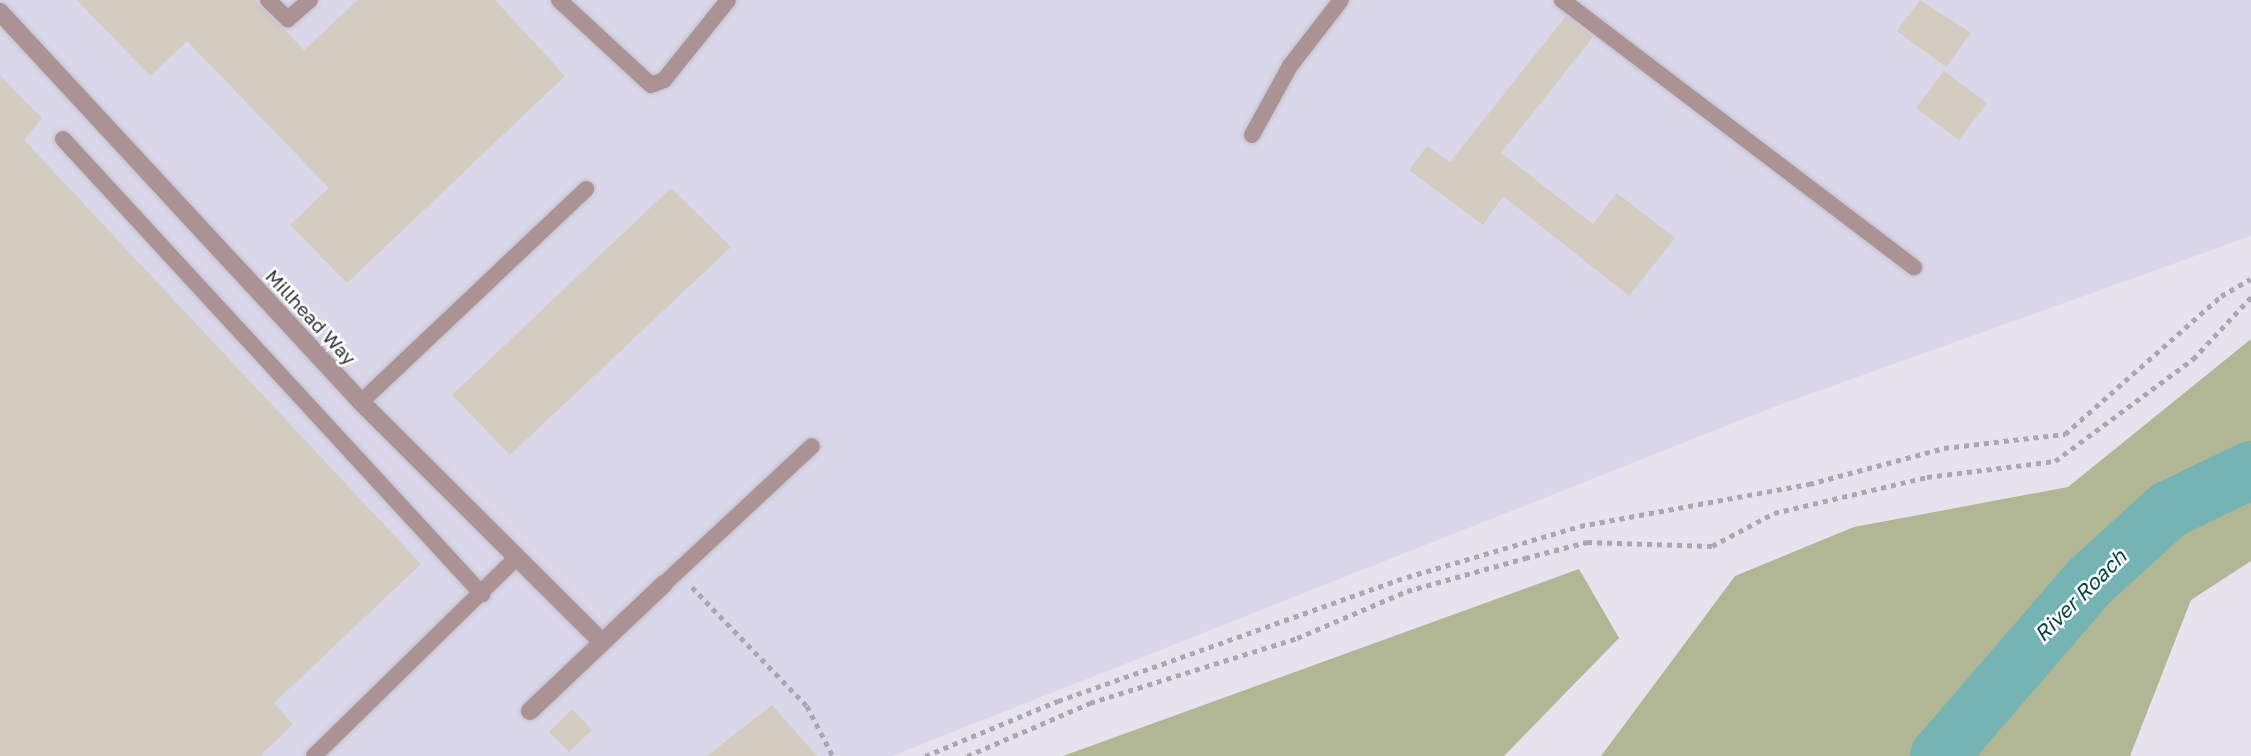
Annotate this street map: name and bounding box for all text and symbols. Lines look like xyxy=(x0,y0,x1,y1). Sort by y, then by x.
street label: Millhead Way xyxy=(261,265,361,369)
water label: River Roach xyxy=(2029,544,2131,646)

